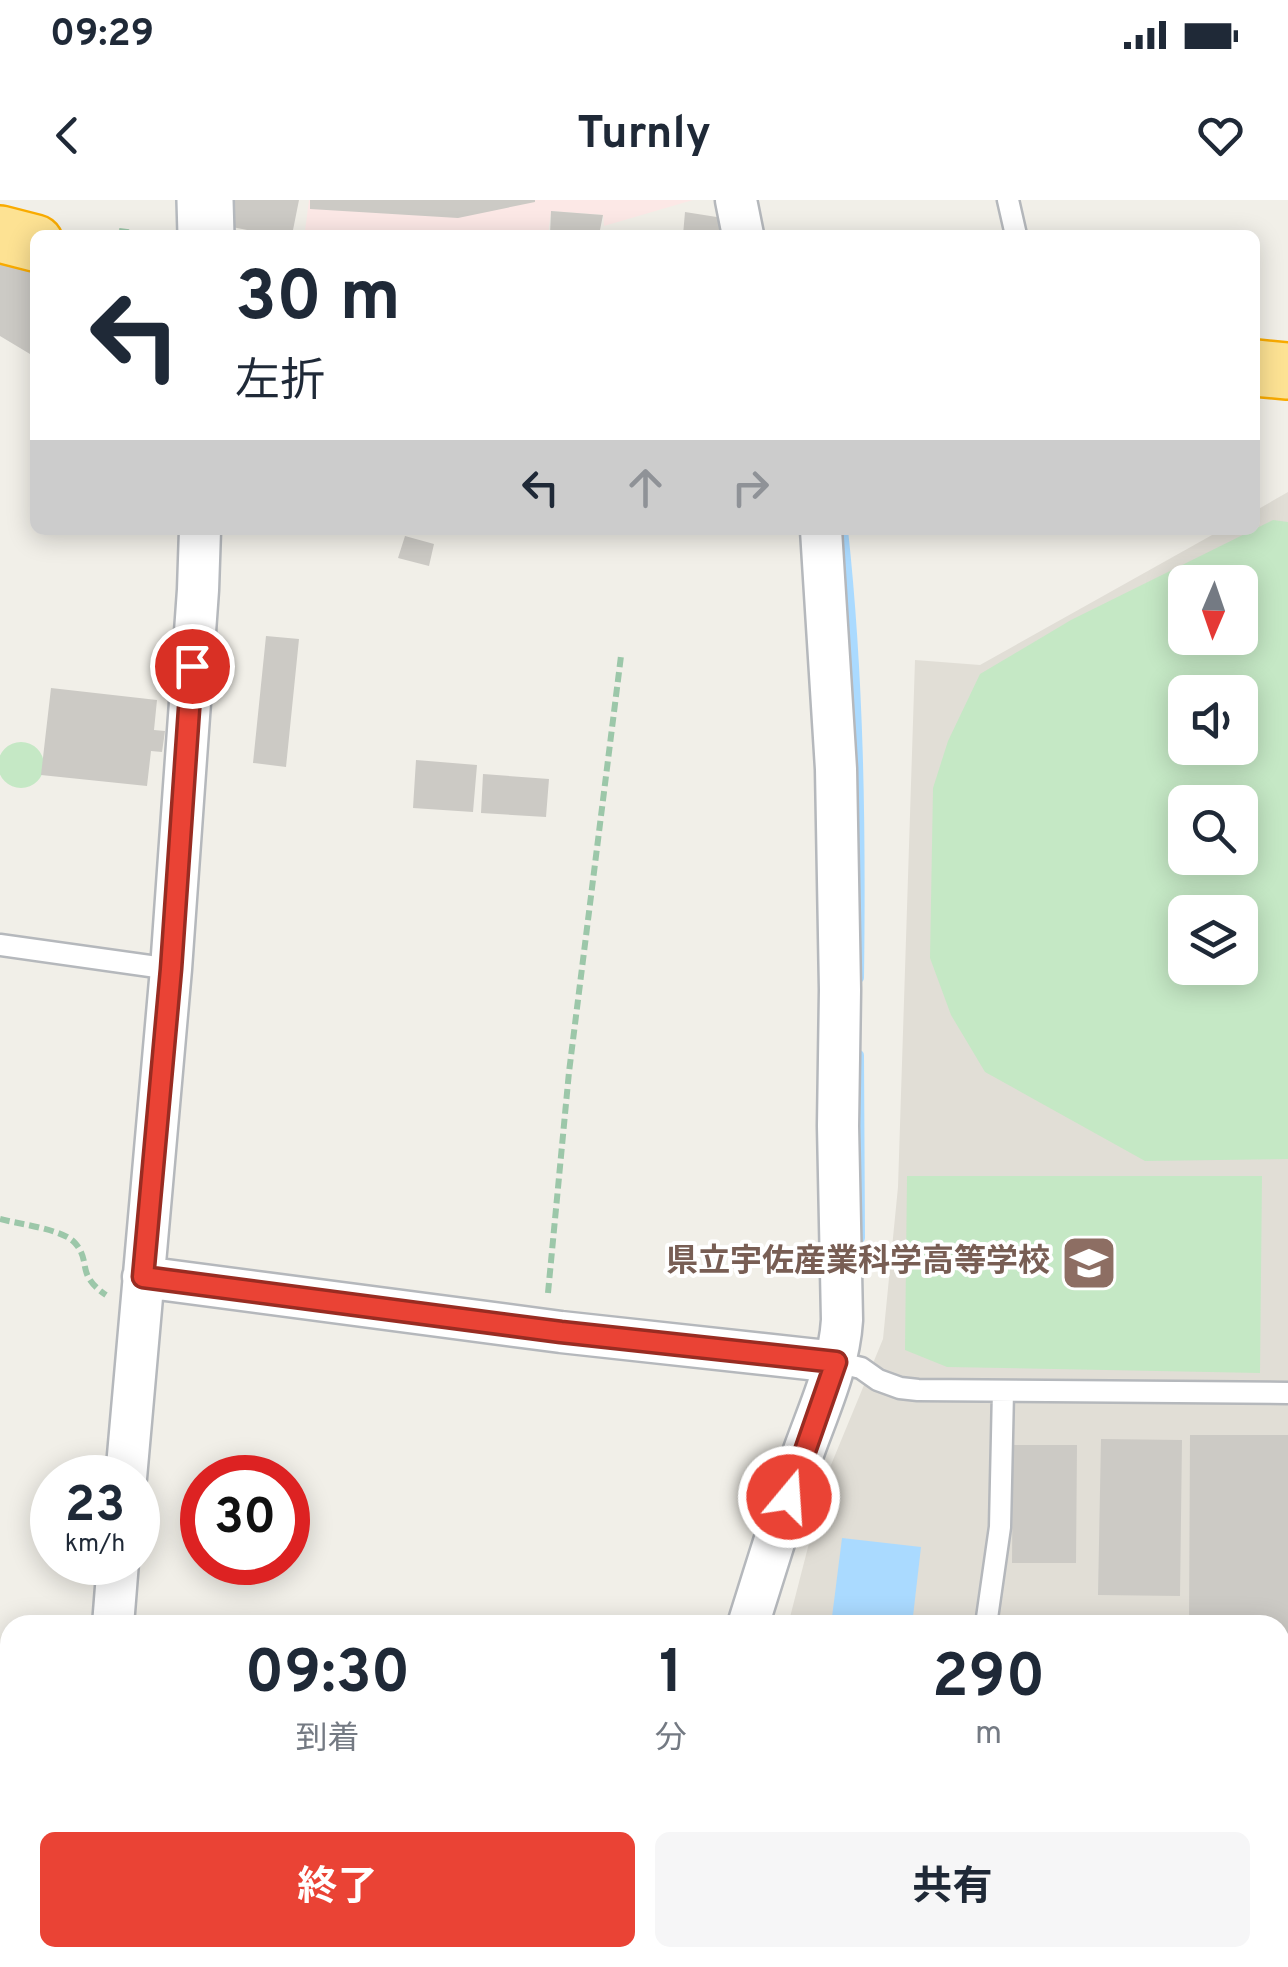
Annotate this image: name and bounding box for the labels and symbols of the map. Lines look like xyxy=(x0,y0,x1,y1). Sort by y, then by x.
north arrow xyxy=(1168,565,1258,655)
pin xyxy=(150,624,235,709)
school or university icon: 県立宇佐産業科学高等学校 xyxy=(1059,1233,1119,1293)
place label: 県立宇佐産業科学高等学校 xyxy=(666,1243,1050,1283)
position arrow xyxy=(737,1445,841,1549)
speed limit sign: 30 xyxy=(180,1455,310,1585)

